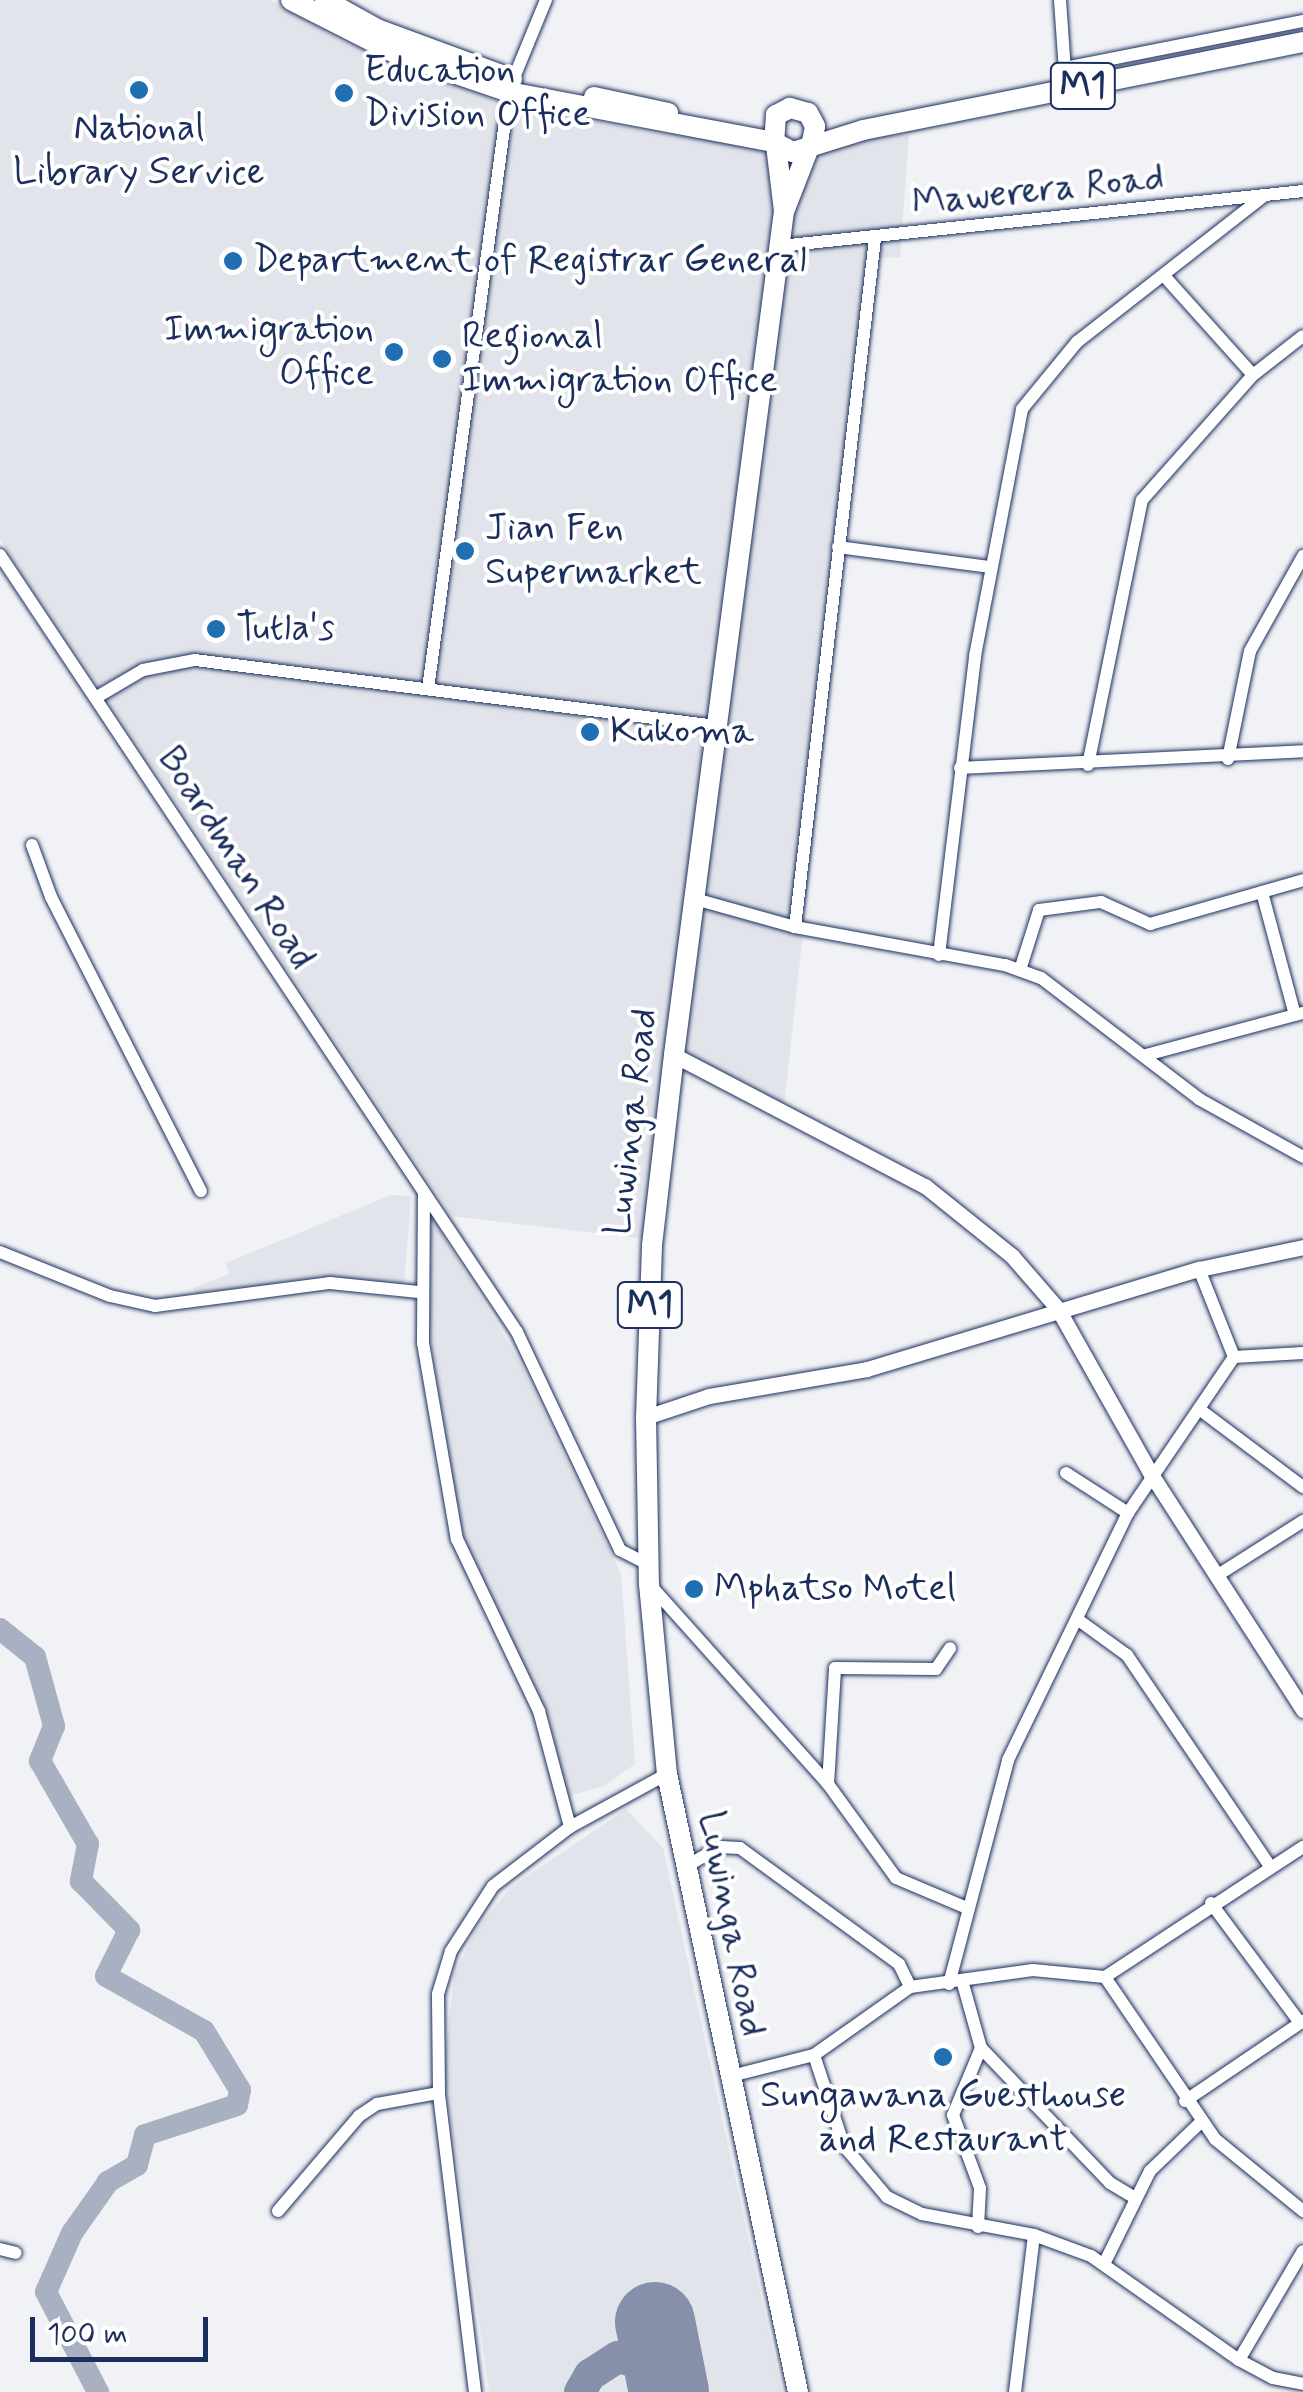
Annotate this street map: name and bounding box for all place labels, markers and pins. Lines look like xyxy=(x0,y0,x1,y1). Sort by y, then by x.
place label: Education Division Office xyxy=(364,48,590,137)
marker: National Library Service xyxy=(128,79,150,101)
marker: Education Division Office xyxy=(333,82,355,104)
place label: National Library Service xyxy=(15,106,263,195)
place label: Department of Registrar General xyxy=(253,238,813,284)
marker: Department of Registrar General xyxy=(222,250,244,272)
place label: Immigration Office xyxy=(164,307,374,396)
place label: Regional Immigration Office xyxy=(462,314,777,404)
marker: Immigration Office xyxy=(383,341,405,363)
marker: Regional Immigration Office xyxy=(431,348,453,370)
place label: Jian Fen Supermarket xyxy=(485,506,702,596)
marker: Jian Fen Supermarket xyxy=(454,540,476,562)
place label: Tutla's xyxy=(236,606,335,652)
marker: Tutla's xyxy=(205,618,227,640)
place label: Kukoma xyxy=(610,709,754,755)
marker: Kukoma xyxy=(579,721,601,743)
place label: Mphatso Motel xyxy=(714,1566,949,1612)
marker: Mphatso Motel xyxy=(683,1578,705,1600)
marker: Sungawana Guesthouse and Restaurant xyxy=(932,2046,954,2068)
place label: Sungawana Guesthouse and Restaurant xyxy=(759,2073,1127,2162)

